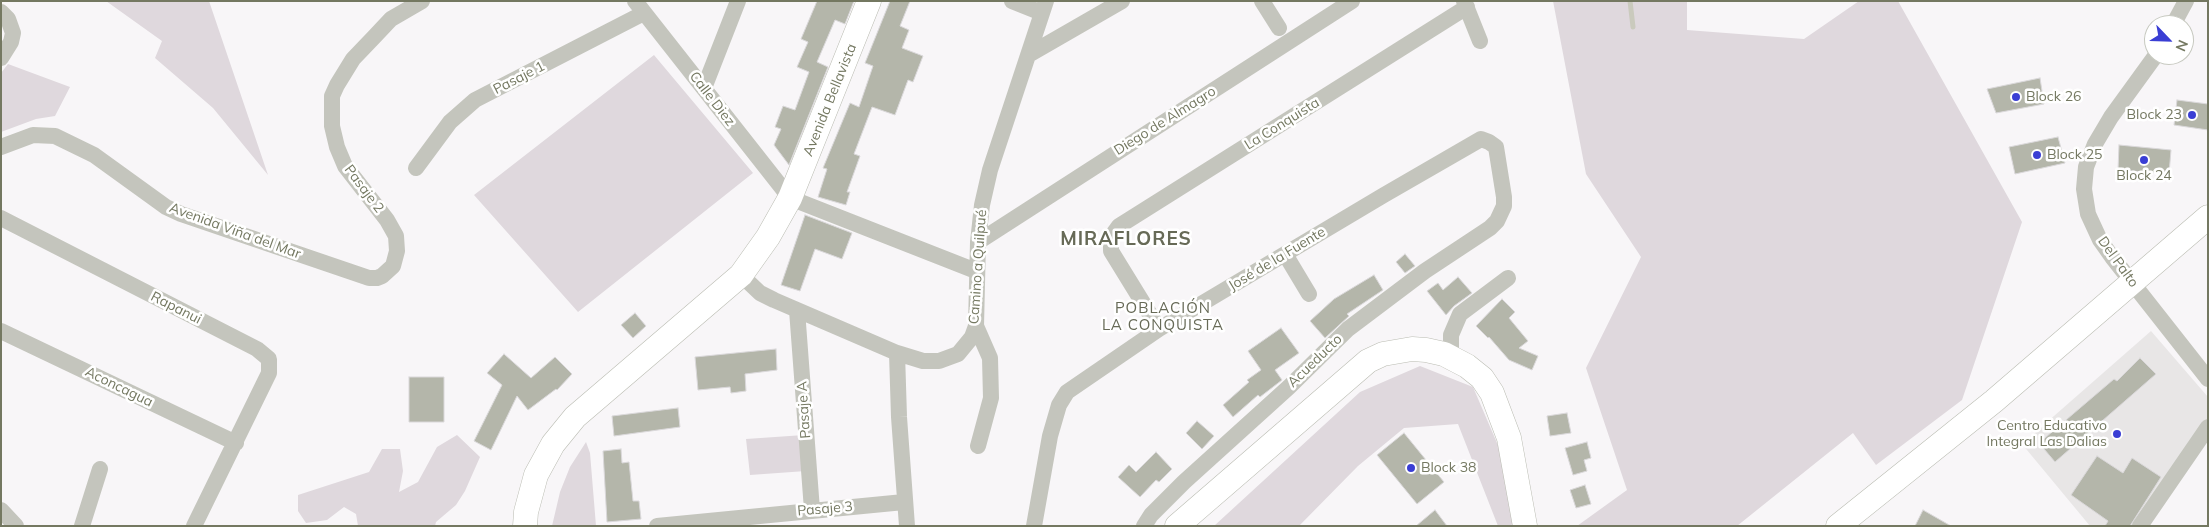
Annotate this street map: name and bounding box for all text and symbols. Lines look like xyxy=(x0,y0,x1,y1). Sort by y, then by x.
north arrow xyxy=(2144,15,2194,65)
text: N xyxy=(2171,37,2192,54)
street label: Avenida Bellavista xyxy=(800,41,860,159)
street label: Pasaje 1 xyxy=(490,58,548,98)
street label: Calle Diez xyxy=(686,68,738,130)
street label: Diego de Almagro xyxy=(1111,83,1219,159)
place label: Block 26 xyxy=(2026,89,2081,105)
marker: Block 26 xyxy=(2010,91,2022,103)
street label: La Conquista xyxy=(1242,94,1322,154)
place label: Block 23 xyxy=(2127,107,2182,123)
marker: Block 23 xyxy=(2186,109,2198,121)
place label: Block 25 xyxy=(2047,147,2102,163)
marker: Block 25 xyxy=(2031,149,2043,161)
marker: Block 24 xyxy=(2138,154,2150,166)
street label: Pasaje 2 xyxy=(341,162,387,216)
place label: Block 24 xyxy=(2116,168,2172,184)
street label: Avenida Viña del Mar xyxy=(167,199,303,263)
street label: Camino a Quilpué xyxy=(966,209,990,325)
street label: José de la Fuente xyxy=(1226,223,1328,295)
district label: MIRAFLORES xyxy=(1059,228,1193,250)
street label: Del Palto xyxy=(2094,233,2142,291)
street label: Rapanui xyxy=(148,288,204,328)
district label: POBLACIÓN LA CONQUISTA xyxy=(1100,299,1226,334)
street label: Acueducto xyxy=(1284,331,1346,391)
street label: Aconcagua xyxy=(82,363,156,411)
street label: Pasaje A xyxy=(794,381,814,439)
place label: Centro Educativo Integral Las Dalias xyxy=(1986,418,2107,451)
marker: Centro Educativo Integral Las Dalias xyxy=(2111,428,2123,440)
place label: Block 38 xyxy=(1421,460,1476,476)
marker: Block 38 xyxy=(1405,462,1417,474)
street label: Pasaje 3 xyxy=(797,498,853,520)

